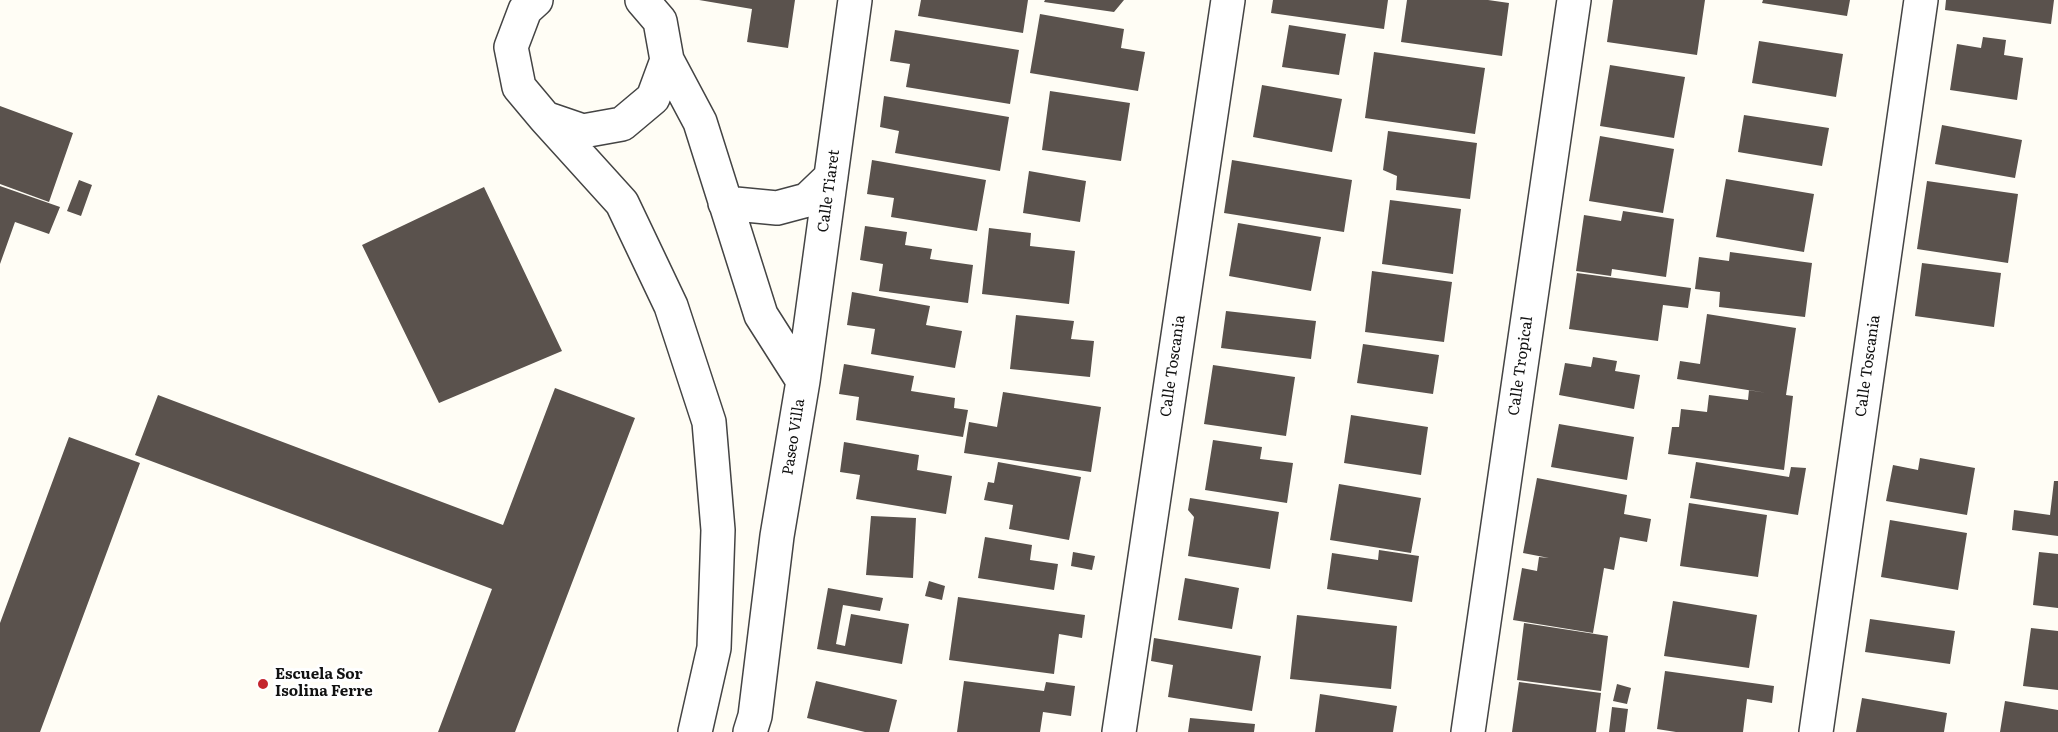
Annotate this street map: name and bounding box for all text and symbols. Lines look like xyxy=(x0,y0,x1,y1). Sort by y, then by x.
street label: Calle Tiaret xyxy=(814,148,844,234)
street label: Calle Toscania xyxy=(1157,314,1189,418)
street label: Calle Toscania xyxy=(1852,314,1884,418)
street label: Calle Tropical xyxy=(1505,315,1537,417)
street label: Paseo Villa xyxy=(779,397,809,477)
place label: Escuela Sor Isolina Ferre xyxy=(275,666,373,701)
marker: Escuela Sor Isolina Ferre xyxy=(256,677,270,691)

